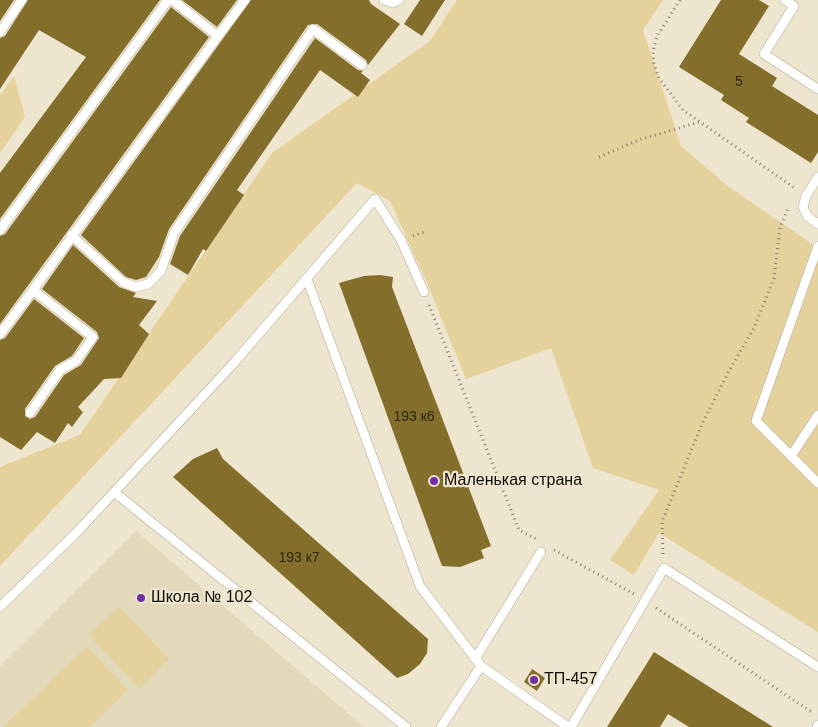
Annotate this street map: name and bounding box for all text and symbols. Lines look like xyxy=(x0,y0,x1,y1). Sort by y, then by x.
house number: 5 xyxy=(735,74,743,90)
house number: 193 к6 xyxy=(393,409,435,425)
place label: Маленькая страна xyxy=(444,471,582,491)
marker: Маленькая страна xyxy=(428,475,440,487)
house number: 193 к7 xyxy=(278,550,320,566)
place label: Школа № 102 xyxy=(151,588,252,608)
marker: Школа № 102 xyxy=(135,592,147,604)
place label: ТП-457 xyxy=(544,670,597,690)
marker: ТП-457 xyxy=(528,674,540,686)

